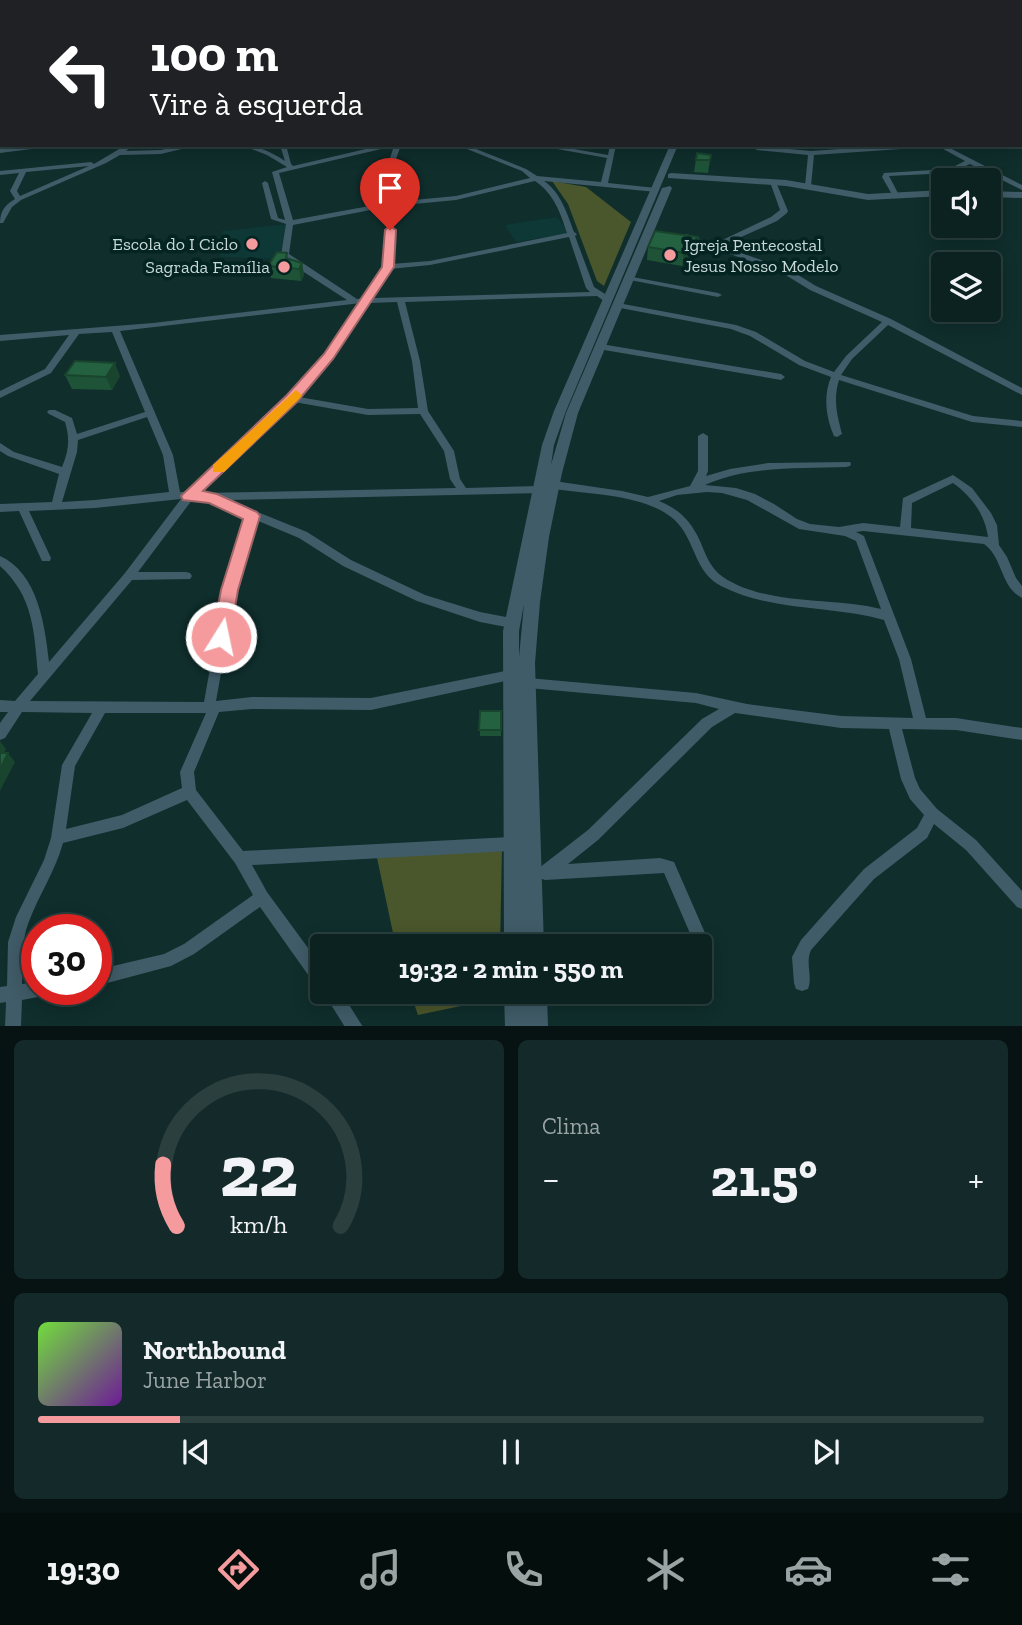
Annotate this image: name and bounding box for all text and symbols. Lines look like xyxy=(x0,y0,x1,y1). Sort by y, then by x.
text: 100 m xyxy=(150,25,278,84)
icon: left xyxy=(35,28,126,119)
text: Vire à esquerda xyxy=(150,85,363,123)
pin xyxy=(360,158,420,230)
map controls xyxy=(931,168,1001,322)
button: sound xyxy=(931,168,1001,238)
icon: arrive xyxy=(371,169,409,207)
place label: Escola do I Ciclo xyxy=(112,233,238,255)
place label: Igreja Pentecostal Jesus Nosso Modelo xyxy=(684,234,838,277)
marker: Escola do I Ciclo xyxy=(244,236,260,252)
marker: Igreja Pentecostal Jesus Nosso Modelo xyxy=(662,247,678,263)
button: layers xyxy=(931,252,1001,322)
place label: Sagrada Família xyxy=(145,256,270,278)
marker: Sagrada Família xyxy=(276,259,292,275)
position arrow xyxy=(184,600,258,674)
speed limit sign: 30 xyxy=(21,914,112,1005)
text: 19:32 · 2 min · 550 m xyxy=(399,953,623,985)
text: Clima xyxy=(542,1112,600,1140)
text: 22 xyxy=(220,1127,298,1215)
text: 21.5° xyxy=(710,1147,817,1209)
text: − xyxy=(542,1156,560,1202)
text: + xyxy=(968,1156,984,1202)
text: km/h xyxy=(230,1208,288,1238)
text: Northbound xyxy=(143,1334,286,1366)
text: June Harbor xyxy=(143,1366,267,1394)
icon: previous xyxy=(177,1433,215,1471)
icon: pause xyxy=(492,1433,530,1471)
icon: next xyxy=(807,1433,845,1471)
icon: directions xyxy=(214,1545,263,1594)
icon: music xyxy=(356,1545,405,1594)
icon: phone xyxy=(499,1545,548,1594)
icon: climate xyxy=(641,1545,690,1594)
icon: car xyxy=(784,1545,833,1594)
icon: filters xyxy=(926,1545,975,1594)
text: 19:30 xyxy=(47,1550,120,1588)

